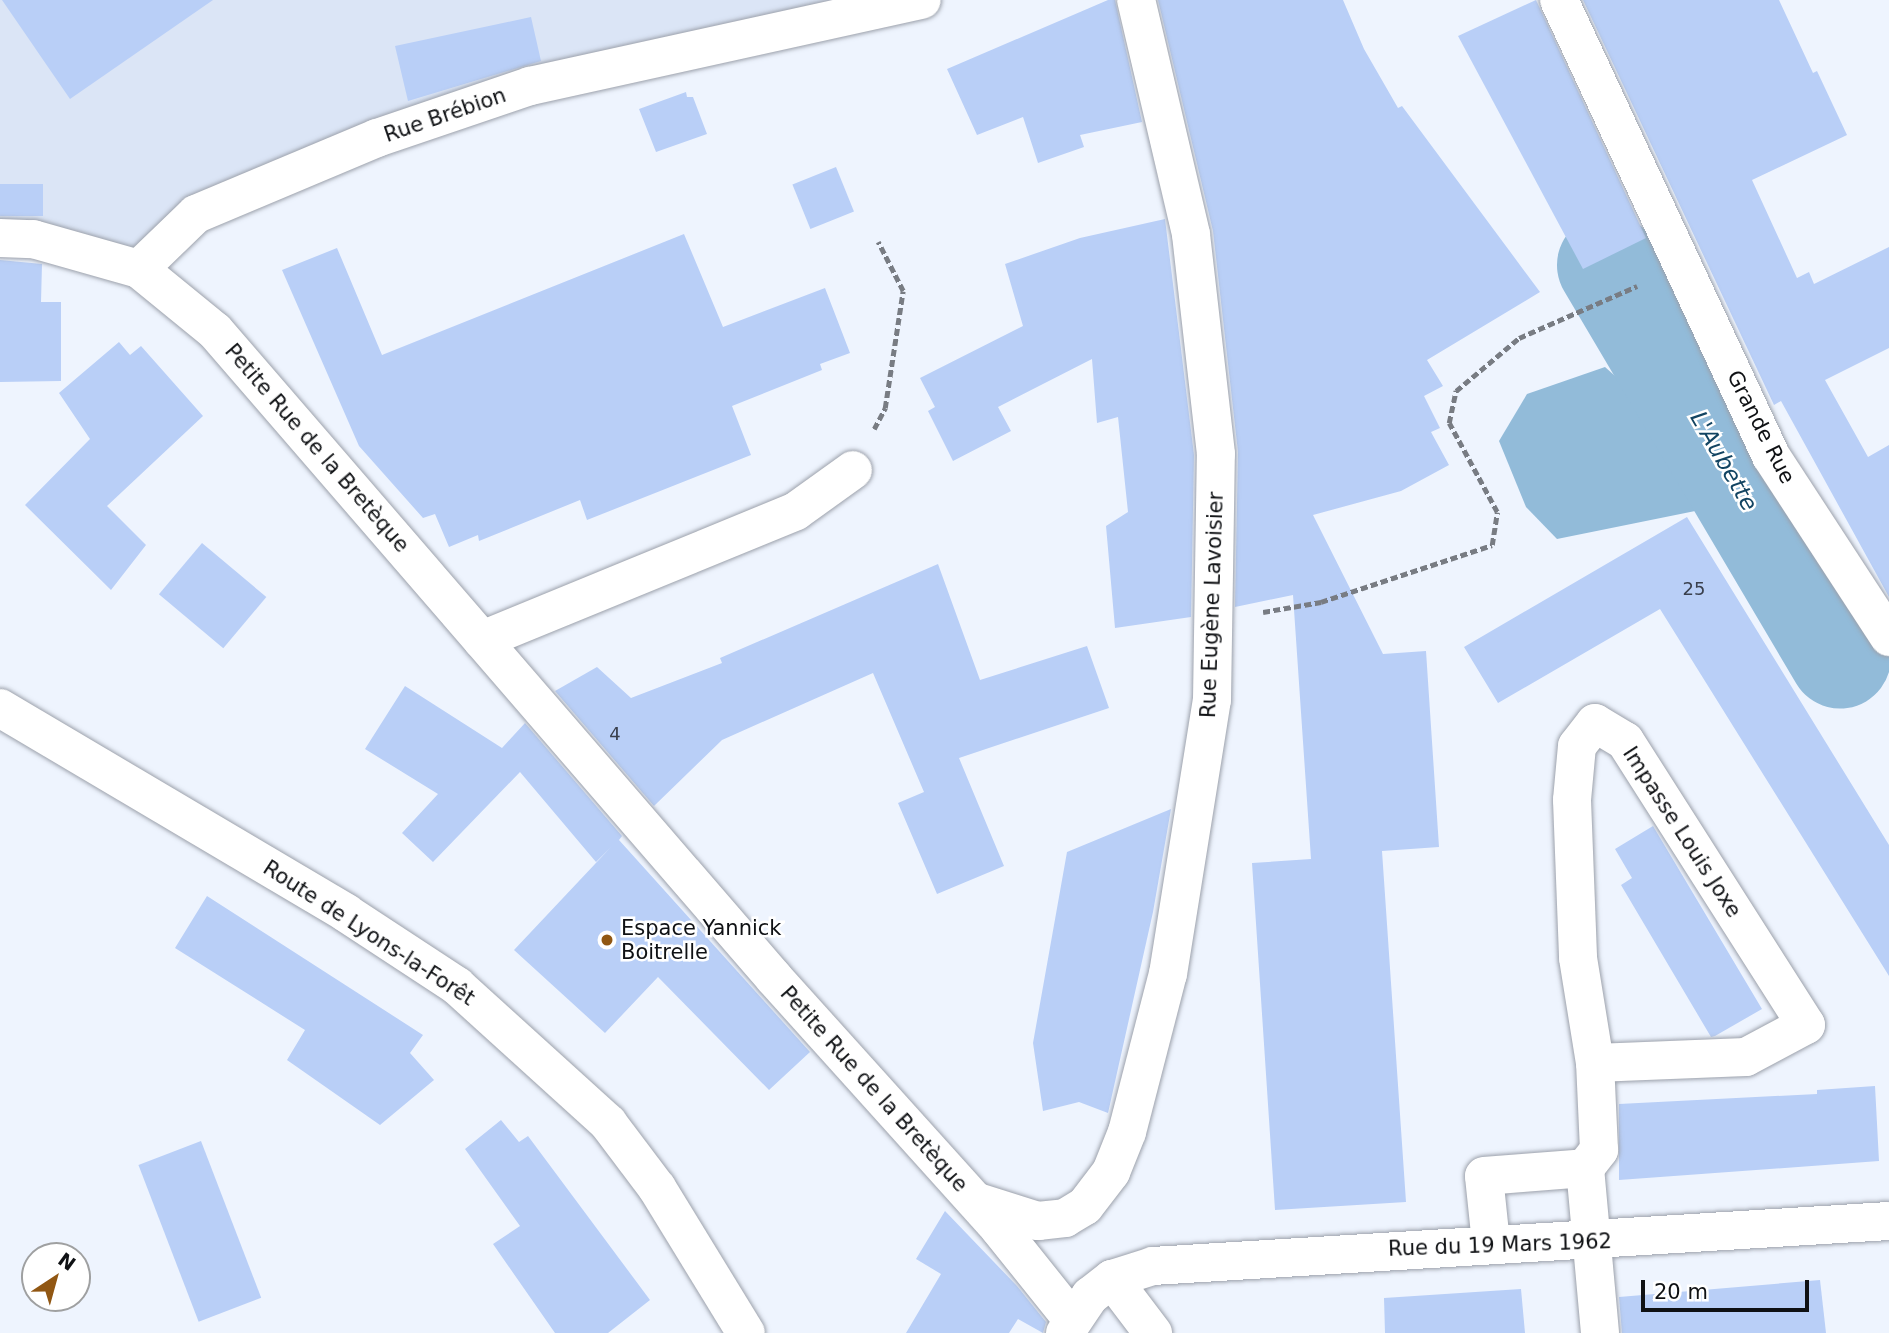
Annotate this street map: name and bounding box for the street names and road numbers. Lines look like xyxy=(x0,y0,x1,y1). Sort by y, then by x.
street label: Rue Brébion xyxy=(381,82,509,148)
street label: Petite Rue de la Bretèque xyxy=(220,339,414,557)
street label: Grande Rue xyxy=(1722,366,1800,488)
street label: Rue Eugène Lavoisier xyxy=(1195,491,1229,719)
street label: Impasse Louis Joxe xyxy=(1617,742,1747,922)
street label: Route de Lyons-la-Forêt xyxy=(258,855,480,1011)
street label: Petite Rue de la Bretèque xyxy=(775,981,973,1197)
street label: Rue du 19 Mars 1962 xyxy=(1388,1228,1612,1262)

